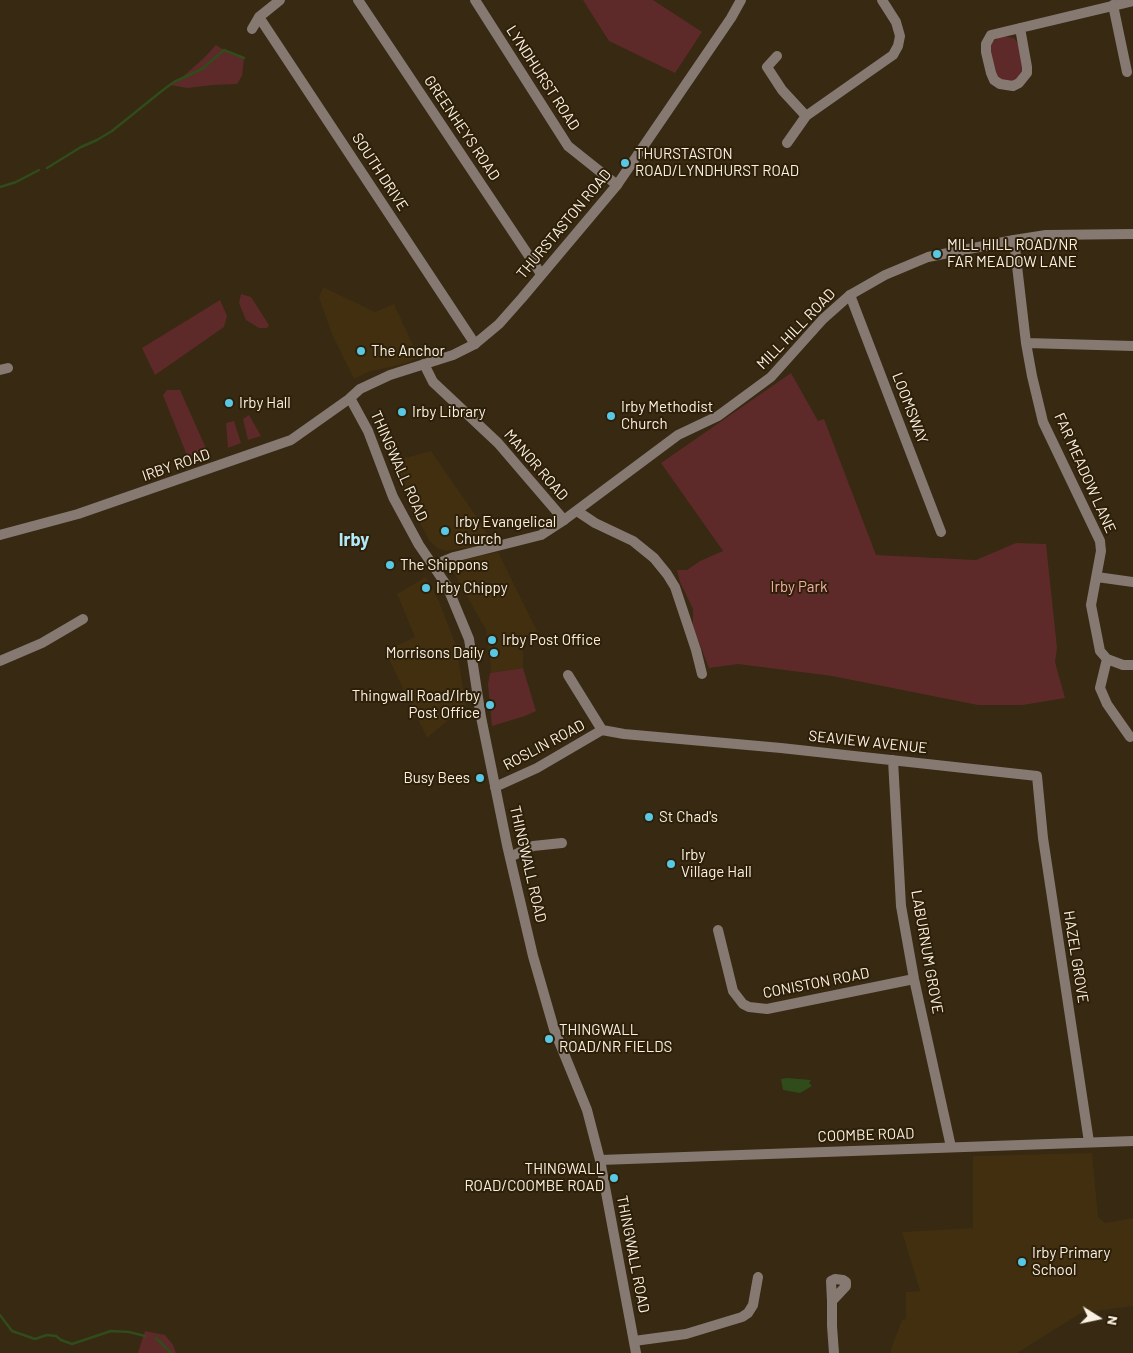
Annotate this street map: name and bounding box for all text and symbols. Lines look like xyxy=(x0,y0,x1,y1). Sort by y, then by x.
street label: LYNDHURST ROAD xyxy=(502,22,584,134)
street label: GREENHEYS ROAD xyxy=(420,72,504,184)
street label: SOUTH DRIVE xyxy=(348,130,412,214)
place label: THURSTASTON ROAD/LYNDHURST ROAD xyxy=(635,145,799,180)
marker: THURSTASTON ROAD/LYNDHURST ROAD xyxy=(619,157,631,169)
street label: THURSTASTON ROAD xyxy=(513,166,615,282)
place label: MILL HILL ROAD/NR FAR MEADOW LANE xyxy=(947,236,1078,271)
marker: MILL HILL ROAD/NR FAR MEADOW LANE xyxy=(931,248,943,260)
street label: MILL HILL ROAD xyxy=(753,285,839,373)
place label: The Anchor xyxy=(371,342,445,360)
marker: The Anchor xyxy=(355,345,367,357)
street label: LOOMSWAY xyxy=(888,370,932,446)
place label: Irby Hall xyxy=(239,394,291,412)
marker: Irby Hall xyxy=(223,397,235,409)
place label: Irby Methodist Church xyxy=(621,398,713,433)
place label: Irby Library xyxy=(412,403,486,421)
marker: Irby Library xyxy=(396,406,408,418)
street label: THINGWALL ROAD xyxy=(367,408,431,524)
marker: Irby Methodist Church xyxy=(605,410,617,422)
street label: FAR MEADOW LANE xyxy=(1050,410,1120,536)
street label: MANOR ROAD xyxy=(500,426,572,504)
street label: IRBY ROAD xyxy=(140,445,212,485)
place label: Irby Evangelical Church xyxy=(455,513,556,548)
marker: Irby Evangelical Church xyxy=(439,525,451,537)
district label: Irby xyxy=(339,529,369,551)
place label: The Shippons xyxy=(400,556,488,574)
marker: The Shippons xyxy=(384,559,396,571)
park label: Irby Park xyxy=(771,578,827,596)
place label: Irby Chippy xyxy=(436,579,508,597)
marker: Irby Chippy xyxy=(420,582,432,594)
place label: Irby Post Office xyxy=(502,631,601,649)
marker: Irby Post Office xyxy=(486,634,498,646)
place label: Morrisons Daily xyxy=(386,644,484,662)
marker: Morrisons Daily xyxy=(488,647,500,659)
place label: Thingwall Road/Irby Post Office xyxy=(352,687,480,722)
marker: Thingwall Road/Irby Post Office xyxy=(484,699,496,711)
street label: ROSLIN ROAD xyxy=(500,716,588,774)
street label: SEAVIEW AVENUE xyxy=(808,727,928,757)
place label: Busy Bees xyxy=(404,769,470,787)
marker: Busy Bees xyxy=(474,772,486,784)
street label: THINGWALL ROAD xyxy=(506,804,550,924)
place label: St Chad's xyxy=(659,808,718,826)
marker: St Chad's xyxy=(643,811,655,823)
place label: Irby Village Hall xyxy=(681,846,752,881)
marker: Irby Village Hall xyxy=(665,858,677,870)
street label: LABURNUM GROVE xyxy=(907,889,947,1015)
street label: HAZEL GROVE xyxy=(1060,909,1092,1005)
street label: CONISTON ROAD xyxy=(761,964,871,1002)
place label: THINGWALL ROAD/NR FIELDS xyxy=(559,1021,672,1056)
marker: THINGWALL ROAD/NR FIELDS xyxy=(543,1033,555,1045)
street label: COOMBE ROAD xyxy=(817,1124,915,1146)
place label: THINGWALL ROAD/COOMBE ROAD xyxy=(464,1160,604,1195)
marker: THINGWALL ROAD/COOMBE ROAD xyxy=(608,1172,620,1184)
street label: THINGWALL ROAD xyxy=(613,1194,653,1314)
place label: Irby Primary School xyxy=(1032,1244,1110,1279)
marker: Irby Primary School xyxy=(1016,1256,1028,1268)
north arrow xyxy=(1073,1293,1123,1343)
text: N xyxy=(1104,1315,1122,1327)

